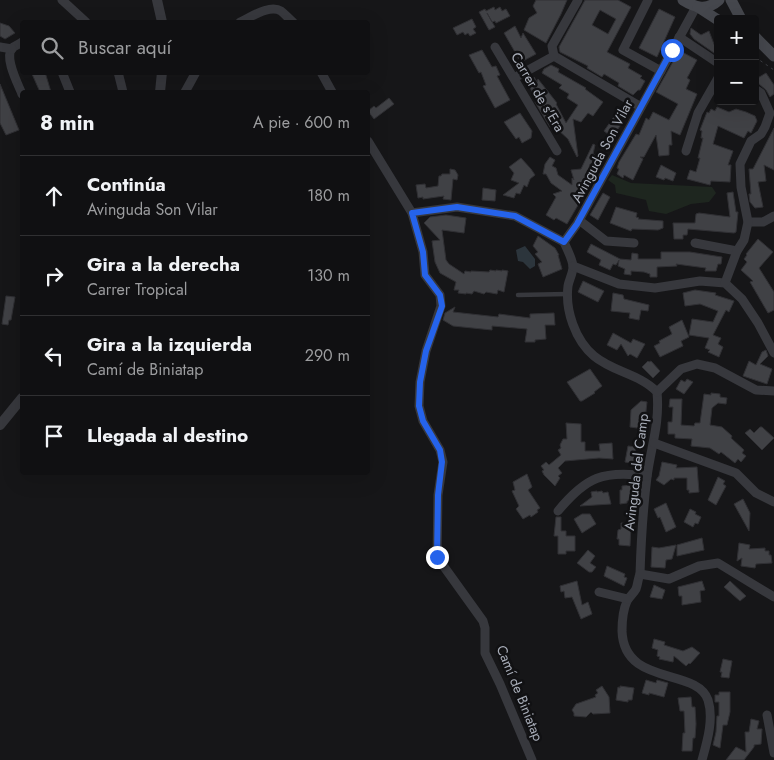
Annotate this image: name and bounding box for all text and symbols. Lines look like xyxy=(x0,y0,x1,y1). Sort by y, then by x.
map controls xyxy=(714,15,759,105)
button: + xyxy=(714,15,759,60)
search box xyxy=(20,20,370,75)
icon: search xyxy=(38,34,66,62)
text: Buscar aquí xyxy=(78,34,172,61)
route start xyxy=(661,39,684,62)
street label: Carrer de s'Era xyxy=(506,48,570,136)
button: − xyxy=(714,60,759,105)
street label: Avinguda Son Vilar xyxy=(566,96,638,206)
text: 8 min xyxy=(40,108,95,138)
text: A pie · 600 m xyxy=(253,111,350,134)
text: Continúa xyxy=(87,171,166,198)
icon: ahead xyxy=(40,182,68,210)
text: 180 m xyxy=(307,184,350,207)
text: Avinguda Son Vilar xyxy=(87,198,218,221)
text: Gira a la derecha xyxy=(87,251,240,278)
icon: right xyxy=(40,262,68,290)
text: 130 m xyxy=(307,264,350,287)
text: Carrer Tropical xyxy=(87,278,187,301)
text: Gira a la izquierda xyxy=(87,331,252,358)
icon: left xyxy=(40,342,68,370)
text: 290 m xyxy=(305,344,350,367)
text: Camí de Biniatap xyxy=(87,358,203,381)
street label: Avinguda del Camp xyxy=(619,412,653,532)
icon: arrive xyxy=(40,422,68,450)
text: Llegada al destino xyxy=(87,422,248,449)
route end xyxy=(426,546,449,569)
street label: Camí de Biniatap xyxy=(492,642,548,744)

